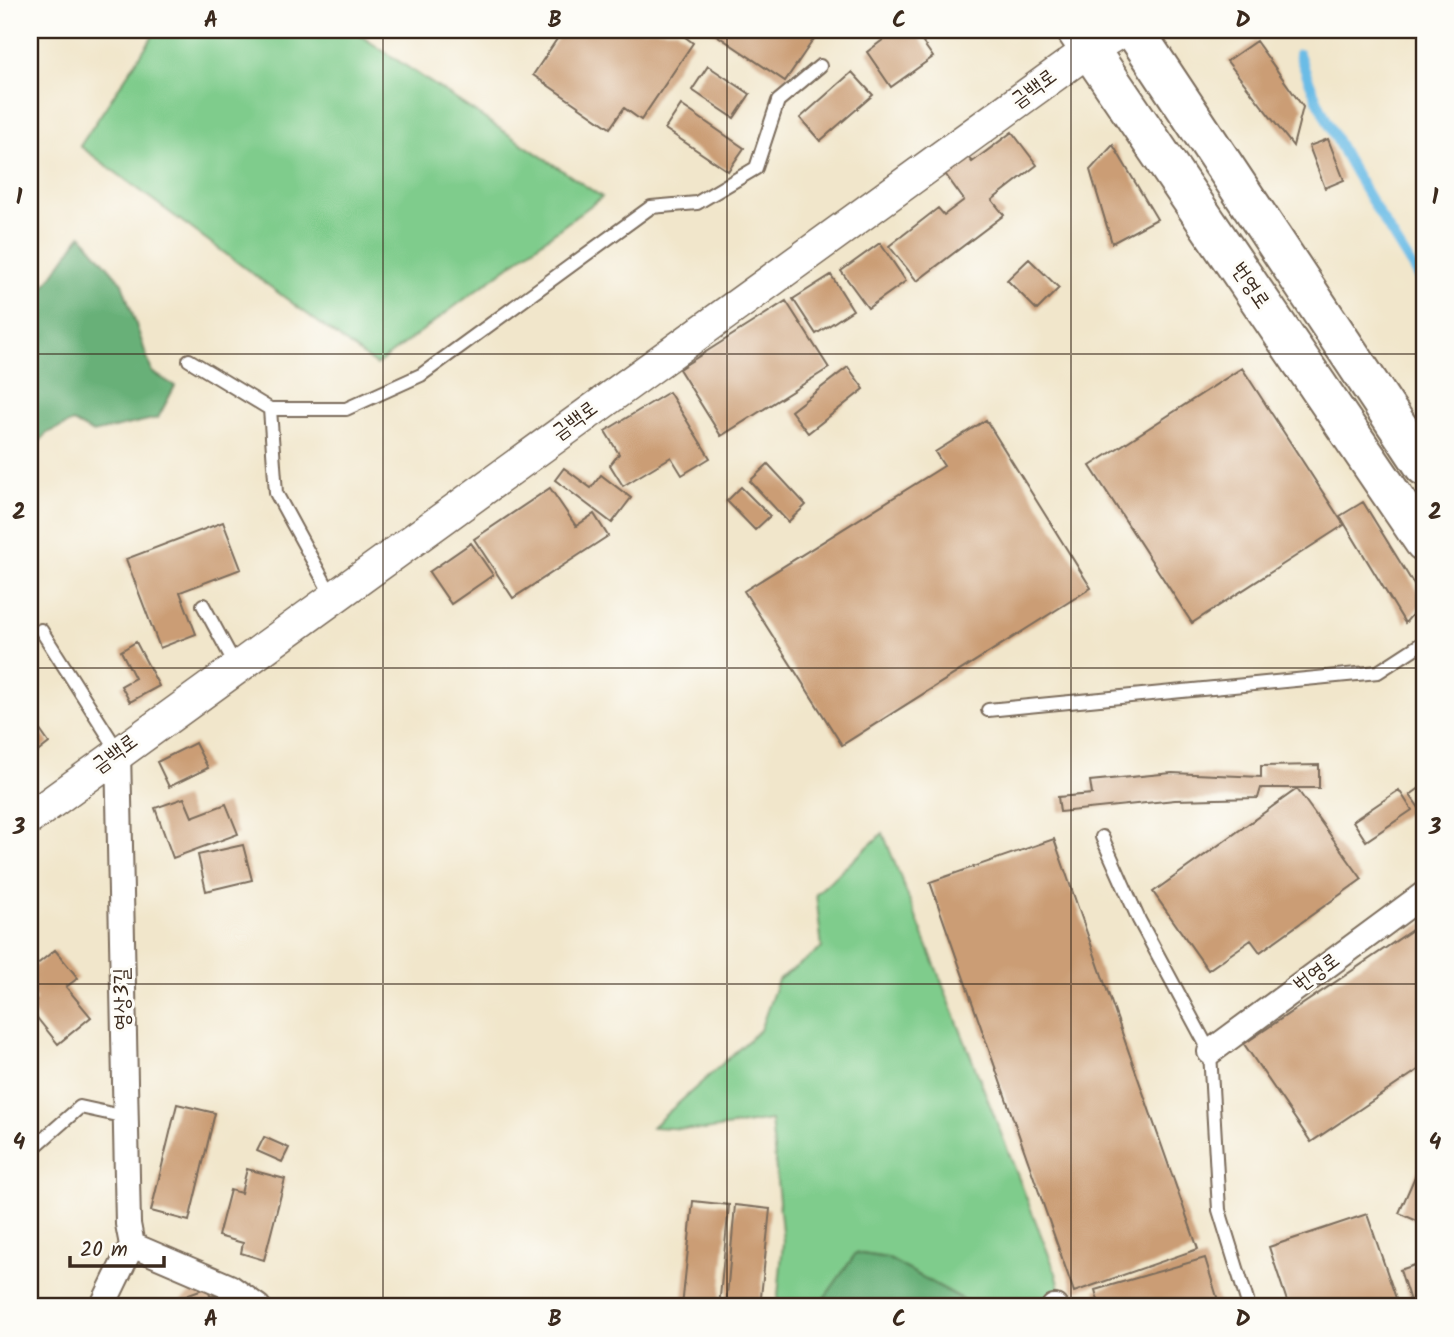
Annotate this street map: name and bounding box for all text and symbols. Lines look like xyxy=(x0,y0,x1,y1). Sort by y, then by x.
text: A xyxy=(204,3,218,39)
text: B xyxy=(548,3,562,39)
text: C xyxy=(892,3,906,39)
text: D xyxy=(1235,3,1251,39)
street label: 금백로 xyxy=(1004,61,1064,117)
text: 1 xyxy=(16,180,23,216)
text: 1 xyxy=(1432,180,1439,216)
street label: 번영로 xyxy=(1222,256,1278,316)
street label: 금백로 xyxy=(545,393,605,449)
text: 2 xyxy=(12,495,26,531)
text: 2 xyxy=(1428,495,1442,531)
street label: 금백로 xyxy=(85,726,145,782)
text: 3 xyxy=(12,810,26,846)
text: 3 xyxy=(1428,810,1442,846)
street label: 번영로 xyxy=(1287,945,1347,1001)
street label: 영상3길 xyxy=(106,967,140,1031)
text: 4 xyxy=(13,1125,26,1161)
text: 4 xyxy=(1429,1125,1442,1161)
scale bar xyxy=(70,1225,164,1269)
text: 20 m xyxy=(80,1234,128,1267)
text: A xyxy=(204,1302,218,1337)
text: B xyxy=(548,1302,562,1337)
text: C xyxy=(892,1302,906,1337)
text: D xyxy=(1235,1302,1251,1337)

